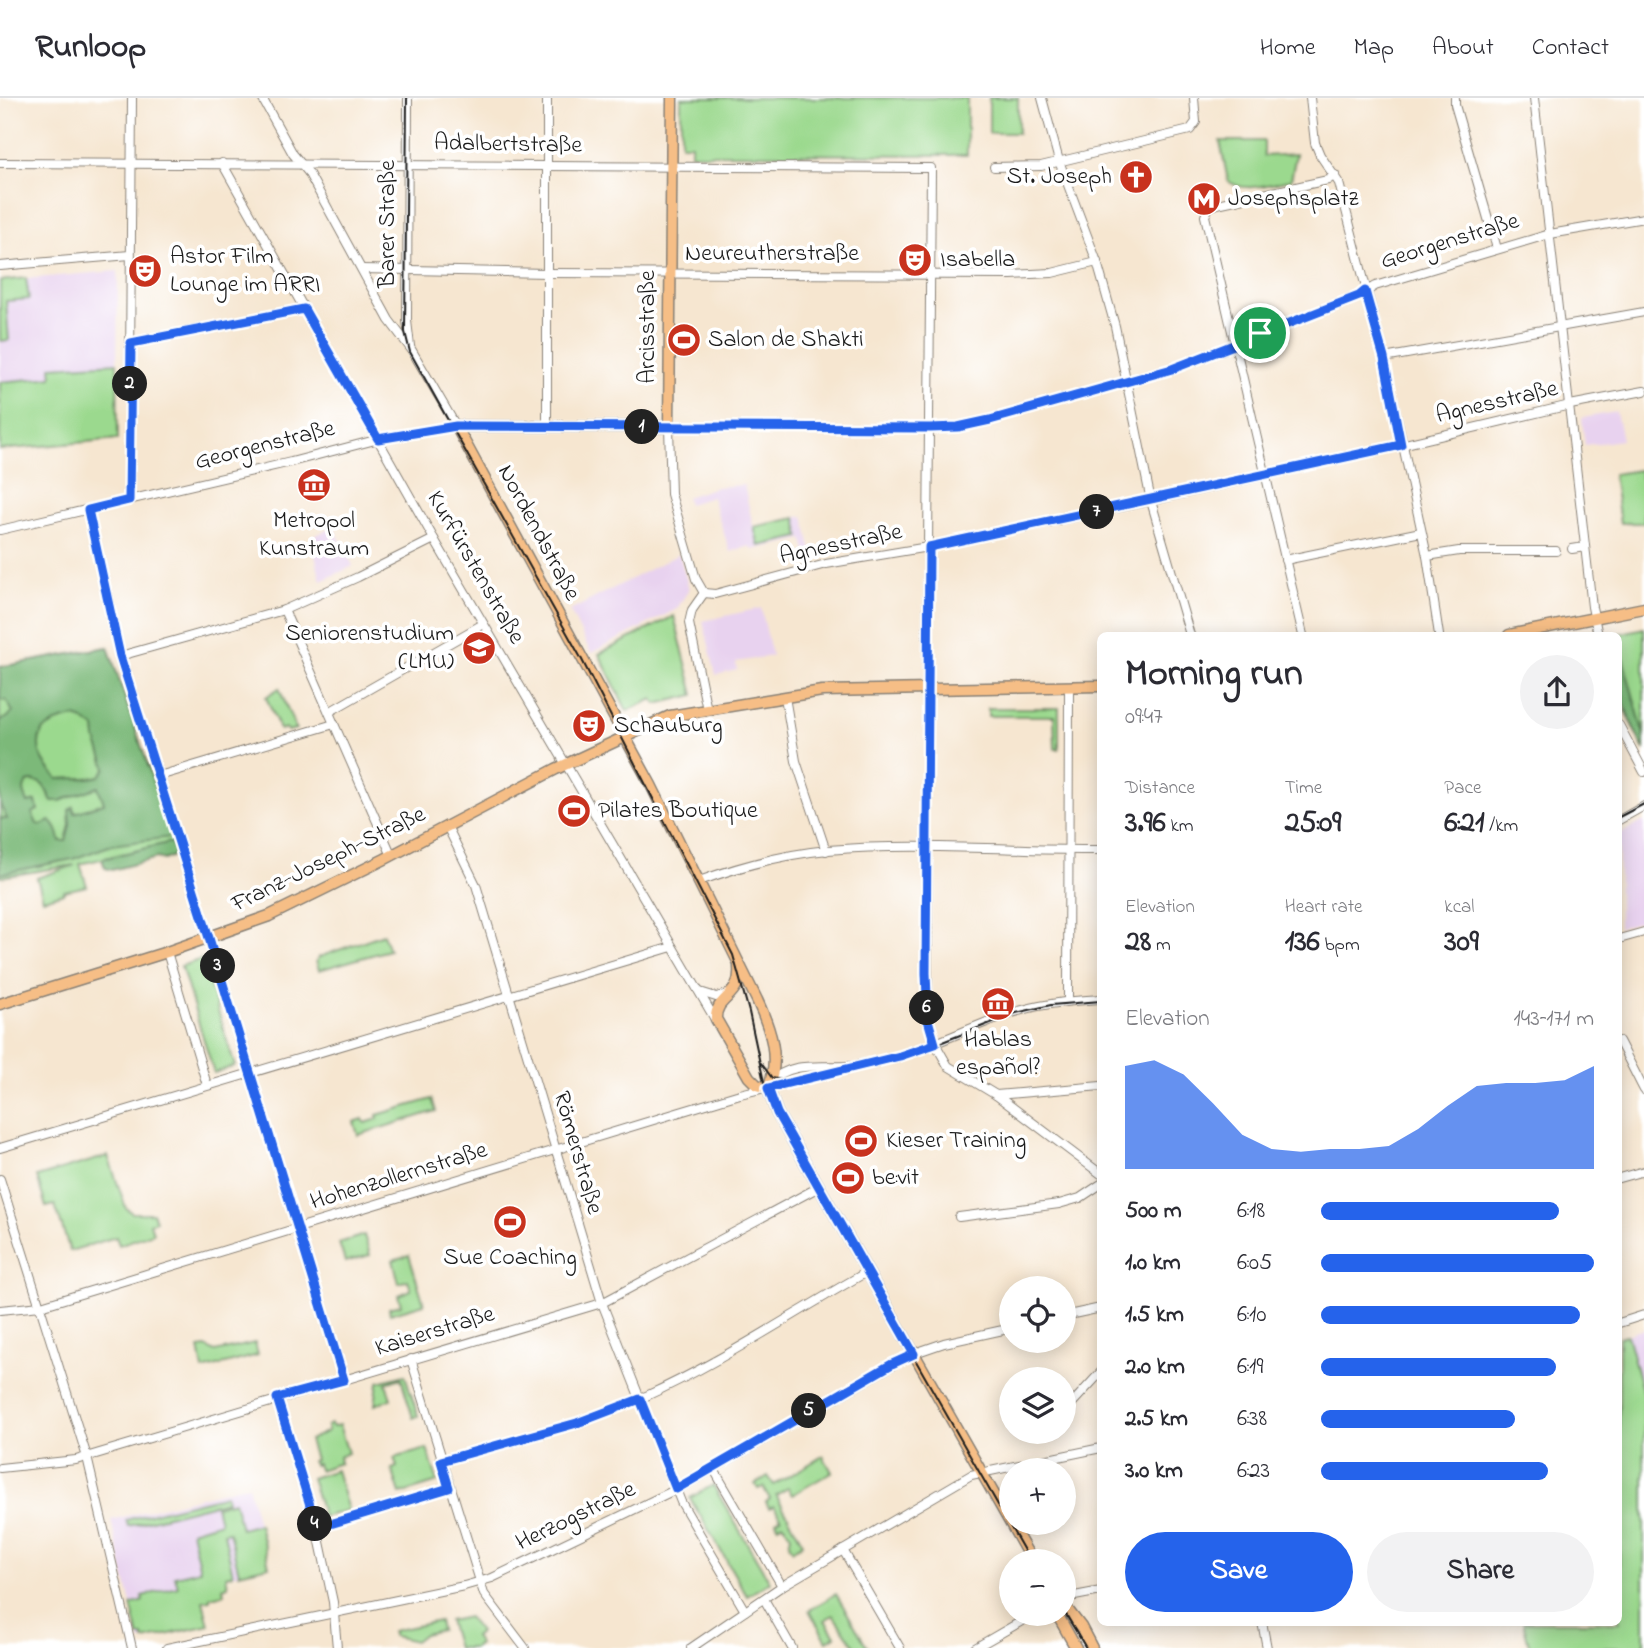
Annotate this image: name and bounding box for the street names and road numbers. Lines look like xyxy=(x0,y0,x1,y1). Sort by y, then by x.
street label: Adalbertstraße xyxy=(434,126,583,164)
street label: Barer Straße xyxy=(371,160,406,289)
street label: Georgenstraße xyxy=(1376,204,1524,280)
street label: Neureutherstraße xyxy=(685,237,859,272)
street label: Arcisstraße xyxy=(631,270,666,384)
street label: Agnesstraße xyxy=(1432,372,1562,434)
street label: Georgenstraße xyxy=(191,412,339,480)
street label: Nordendstraße xyxy=(487,459,589,608)
street label: Kurfürstenstraße xyxy=(417,485,533,651)
street label: Agnesstraße xyxy=(777,515,906,575)
street label: Franz-Joseph-Straße xyxy=(225,798,432,923)
street label: Römerstraße xyxy=(543,1087,611,1219)
street label: Hohenzollernstraße xyxy=(306,1133,492,1221)
street label: Kaiserstraße xyxy=(371,1297,499,1367)
street label: Herzogstraße xyxy=(510,1473,642,1561)

